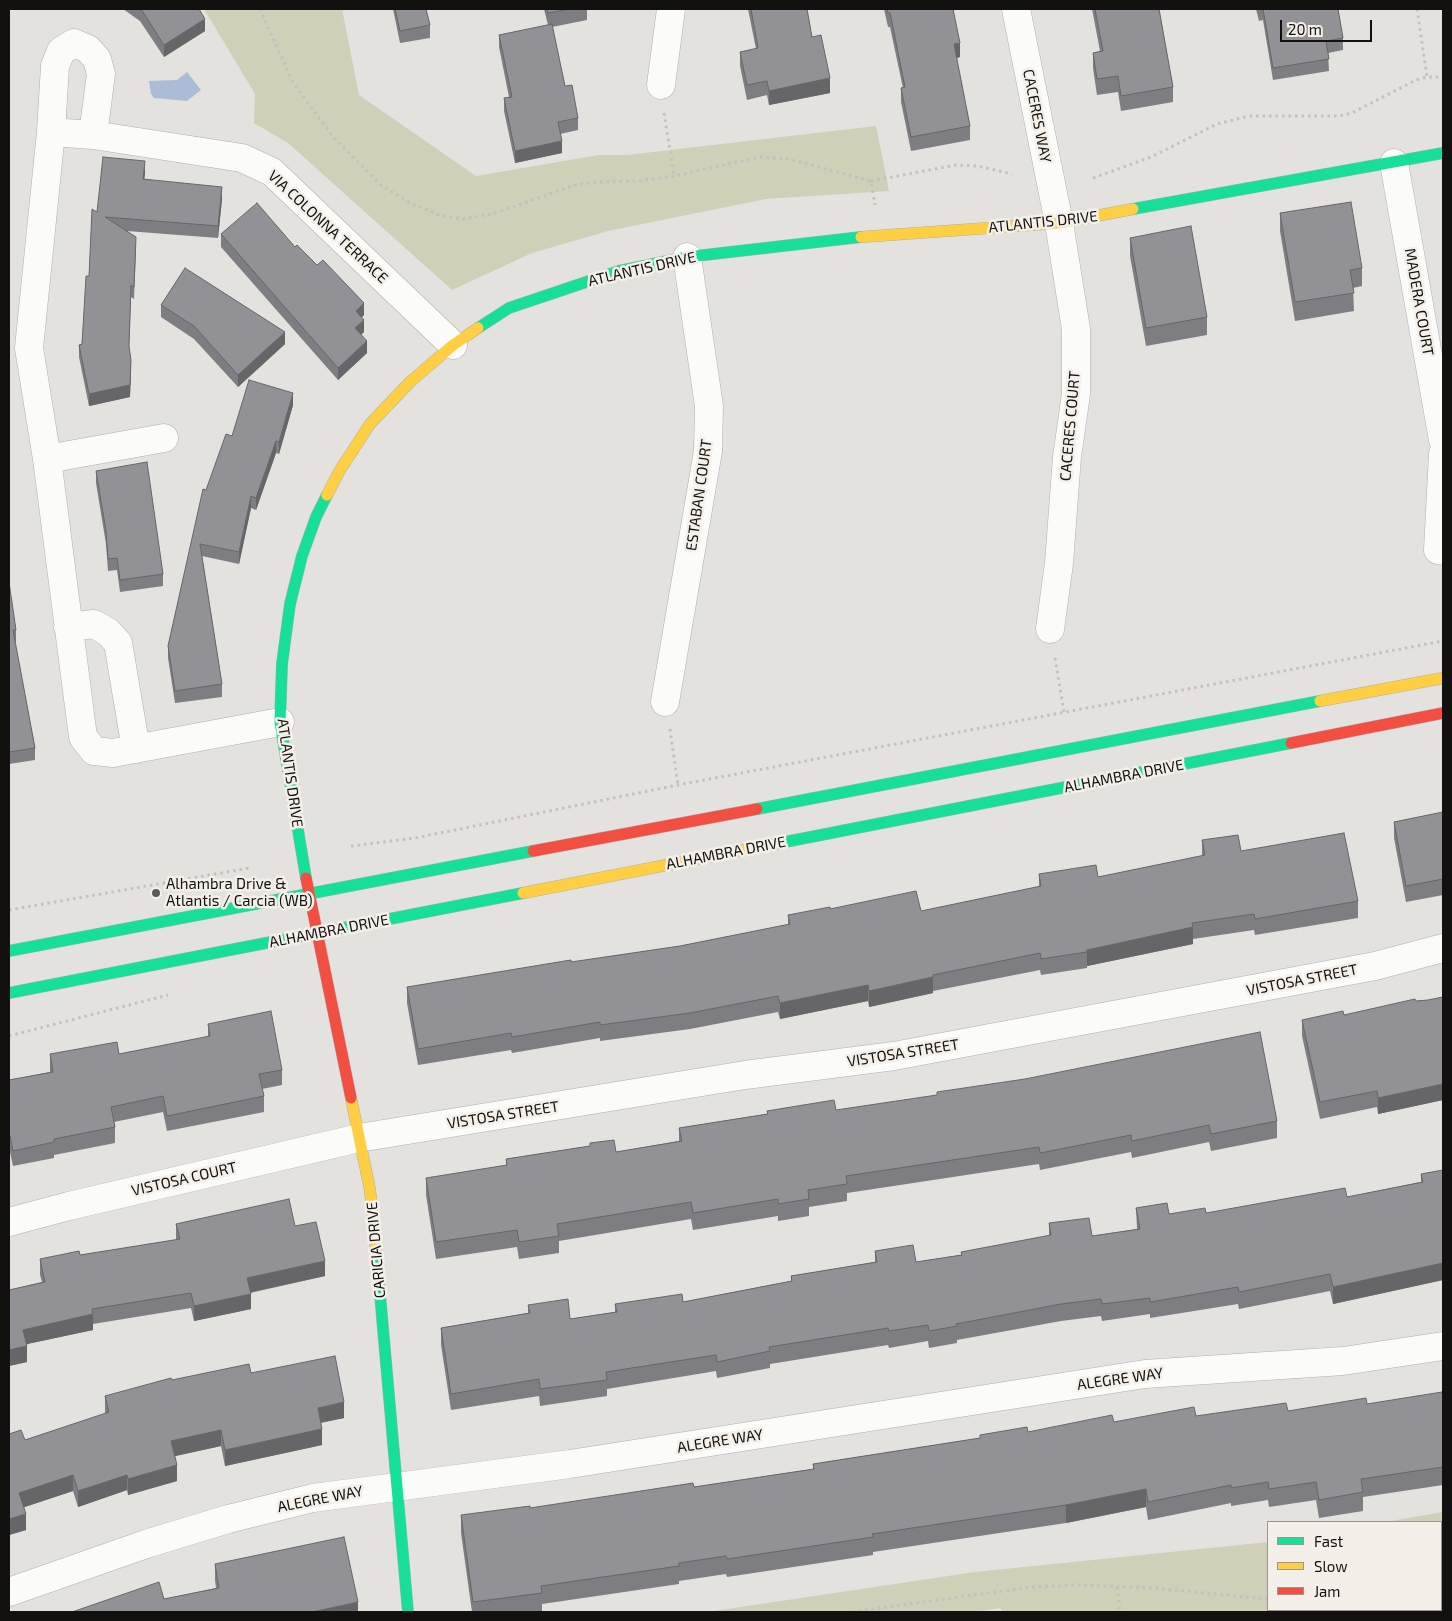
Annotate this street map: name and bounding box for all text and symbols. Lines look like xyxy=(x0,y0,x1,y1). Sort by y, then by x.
scale bar xyxy=(1282,10,1374,42)
text: 20 m xyxy=(1288,20,1322,38)
street label: CACERES WAY xyxy=(1019,68,1055,164)
street label: VIA COLONNA TERRACE xyxy=(264,167,392,287)
street label: ATLANTIS DRIVE xyxy=(987,207,1099,237)
street label: MADERA COURT xyxy=(1401,247,1437,357)
street label: ATLANTIS DRIVE xyxy=(586,248,698,290)
street label: CACERES COURT xyxy=(1056,370,1084,482)
street label: ESTABAN COURT xyxy=(682,438,716,552)
street label: ATLANTIS DRIVE xyxy=(273,717,307,829)
street label: ALHAMBRA DRIVE xyxy=(1063,756,1185,796)
street label: ALHAMBRA DRIVE xyxy=(665,833,787,873)
place label: Alhambra Drive & Atlantis / Carcia (WB) xyxy=(166,875,313,910)
marker: Alhambra Drive & Atlantis / Carcia (WB) xyxy=(150,887,162,899)
street label: ALHAMBRA DRIVE xyxy=(268,911,390,951)
street label: VISTOSA STREET xyxy=(1245,960,1359,1000)
street label: VISTOSA STREET xyxy=(846,1035,960,1071)
street label: VISTOSA STREET xyxy=(446,1097,560,1133)
street label: VISTOSA COURT xyxy=(130,1158,238,1200)
street label: CARICIA DRIVE xyxy=(363,1201,389,1299)
street label: ALEGRE WAY xyxy=(1076,1364,1164,1394)
street label: ALEGRE WAY xyxy=(676,1425,764,1457)
street label: ALEGRE WAY xyxy=(276,1482,364,1516)
legend xyxy=(1267,1521,1442,1611)
text: Fast xyxy=(1314,1532,1343,1550)
text: Slow xyxy=(1314,1557,1348,1575)
text: Jam xyxy=(1314,1582,1340,1600)

